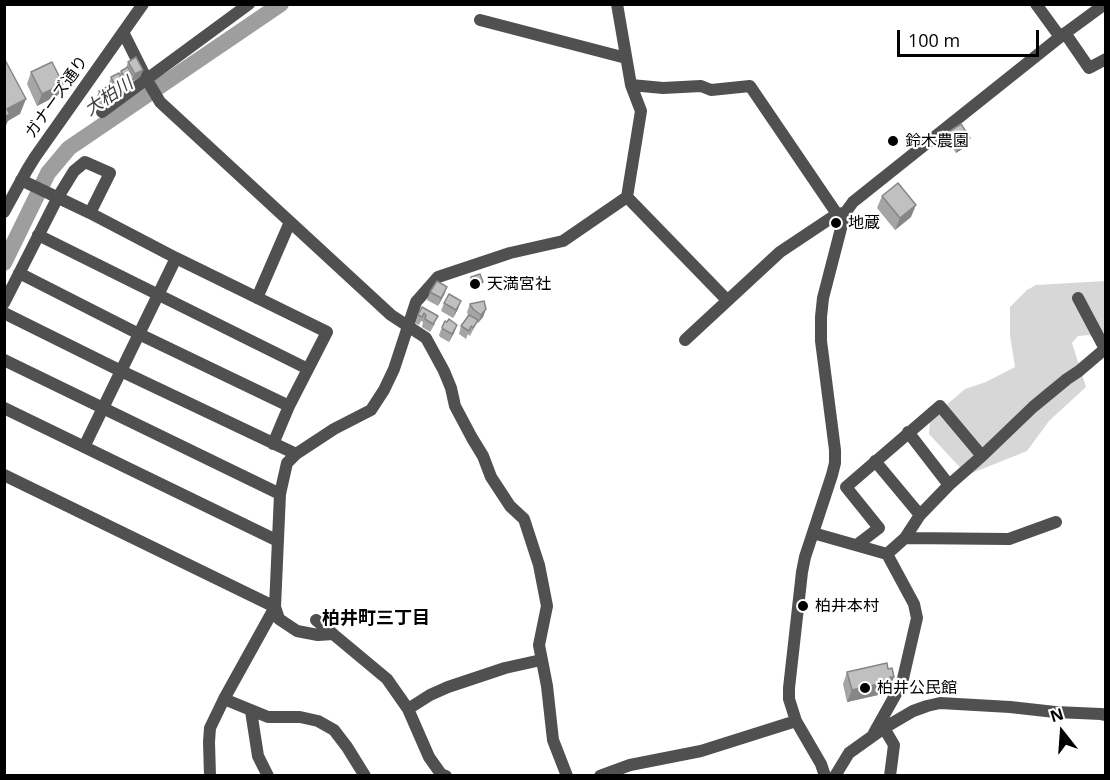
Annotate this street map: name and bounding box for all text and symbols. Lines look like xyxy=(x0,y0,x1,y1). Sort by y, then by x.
scale bar xyxy=(900,18,1042,56)
text: 100 m xyxy=(908,28,960,52)
street label: ガナーズ通り xyxy=(22,52,92,142)
water label: 大柏川 xyxy=(81,73,137,121)
place label: 鈴木農園 xyxy=(905,131,969,151)
marker: 鈴木農園 xyxy=(886,134,900,148)
place label: 地蔵 xyxy=(848,213,880,233)
marker: 地蔵 xyxy=(829,216,843,230)
place label: 天満宮社 xyxy=(487,274,551,294)
marker: 天満宮社 xyxy=(468,277,482,291)
place label: 柏井本村 xyxy=(815,596,879,616)
marker: 柏井本村 xyxy=(796,599,810,613)
district label: 柏井町三丁目 xyxy=(322,608,430,630)
place label: 柏井公民館 xyxy=(877,678,957,698)
marker: 柏井公民館 xyxy=(858,681,872,695)
north arrow xyxy=(1032,702,1092,762)
text: N xyxy=(1047,702,1066,727)

